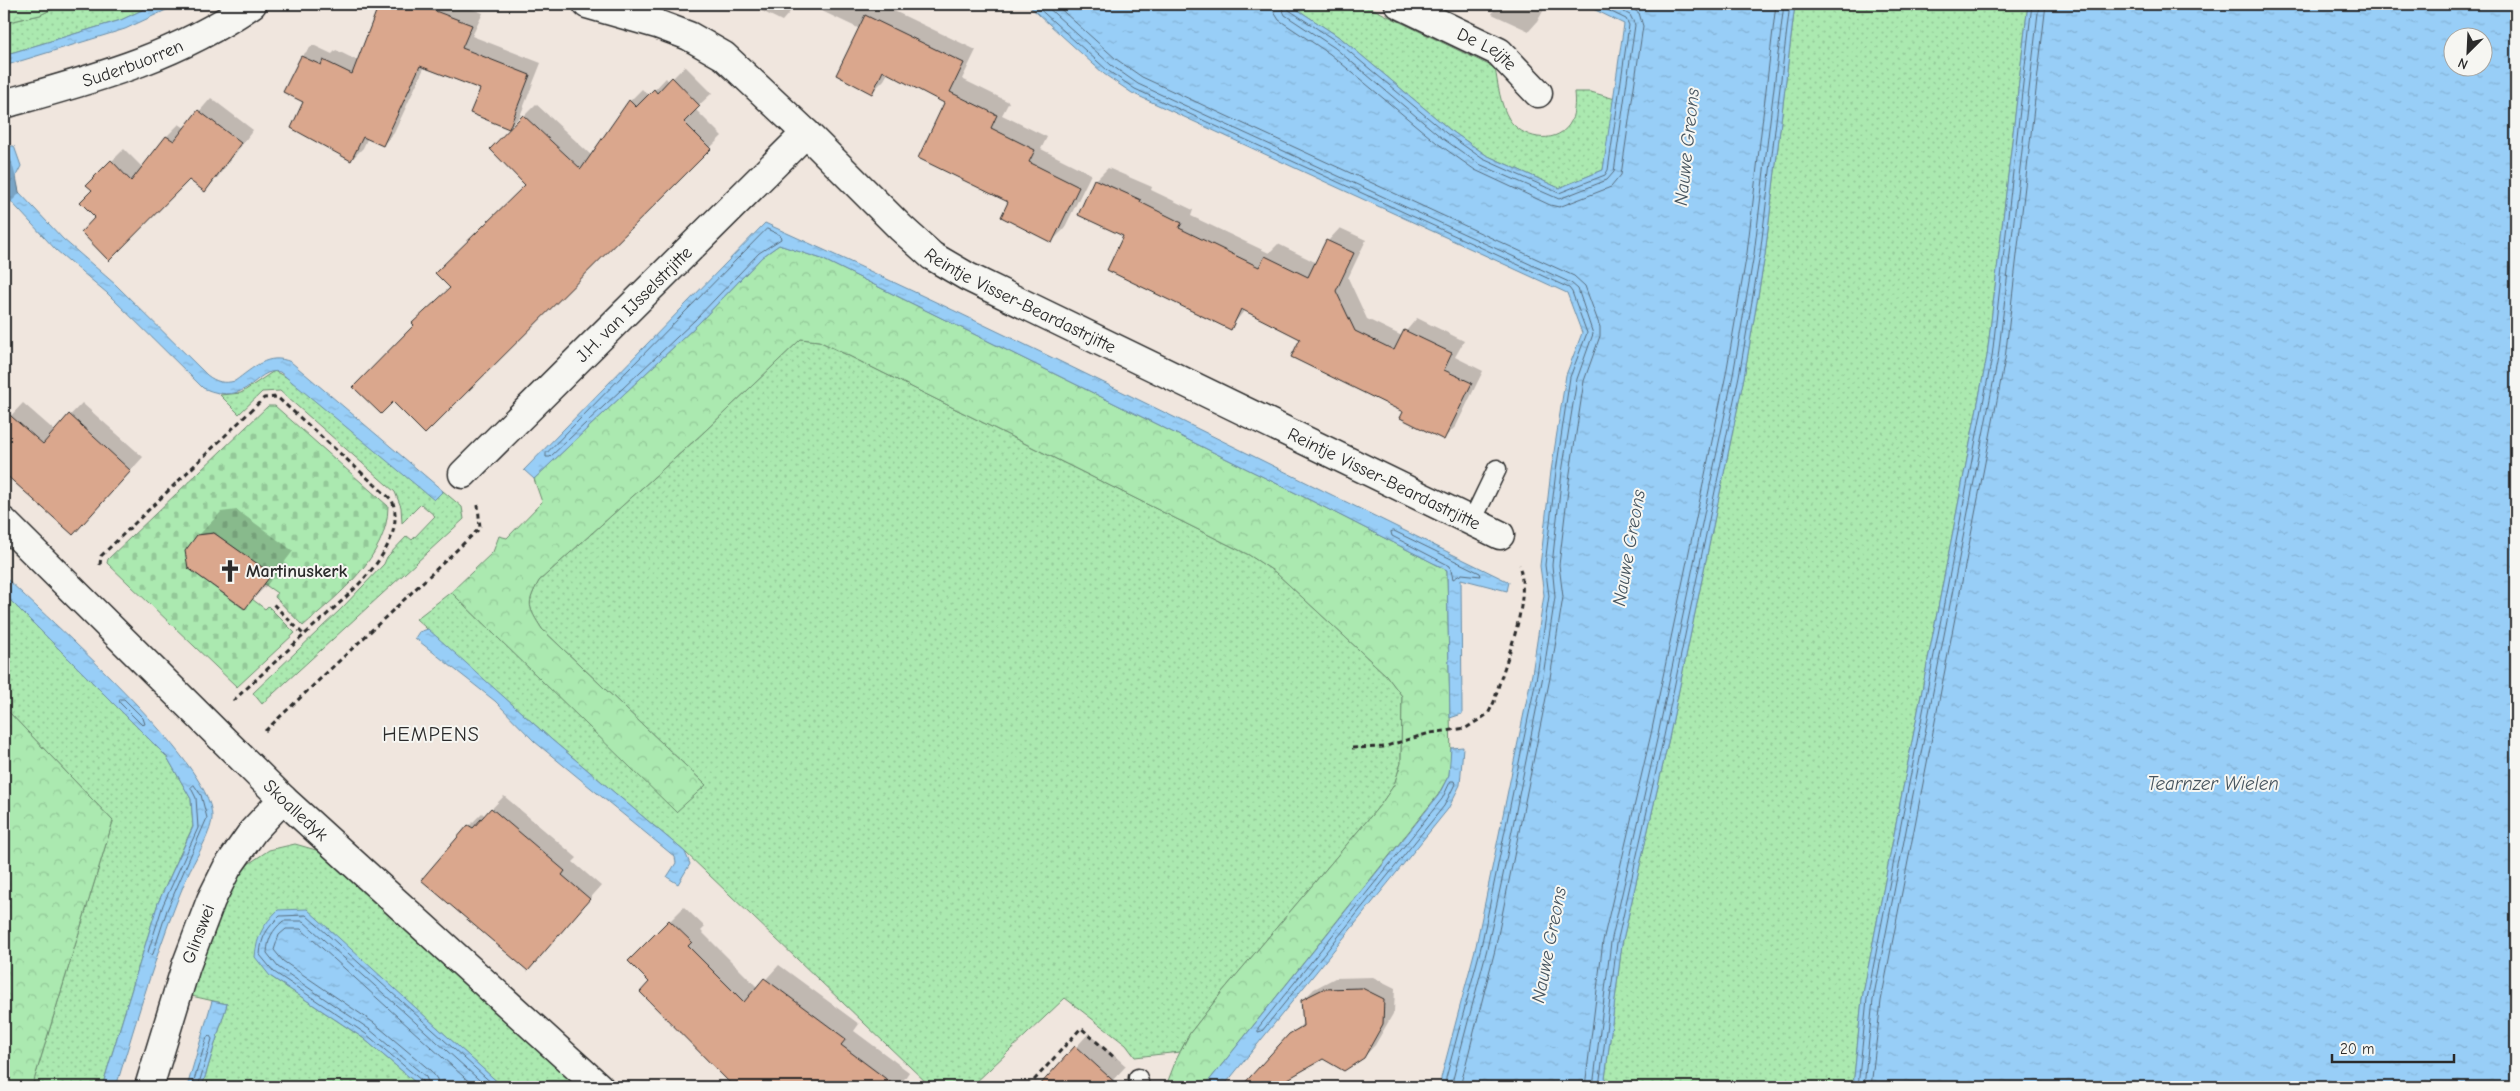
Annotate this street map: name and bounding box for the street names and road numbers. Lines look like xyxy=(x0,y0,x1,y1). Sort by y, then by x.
street label: De Leijte xyxy=(1454,23,1521,75)
street label: Suderbuorren xyxy=(80,35,186,91)
street label: J.H. van IJsselstrjitte xyxy=(571,242,696,366)
street label: Reintje Visser-Beardastrjitte xyxy=(920,244,1119,358)
street label: Reintje Visser-Beardastrjitte xyxy=(1284,423,1484,534)
street label: Skoalledyk xyxy=(259,775,332,845)
street label: Glinswei xyxy=(177,901,219,966)

